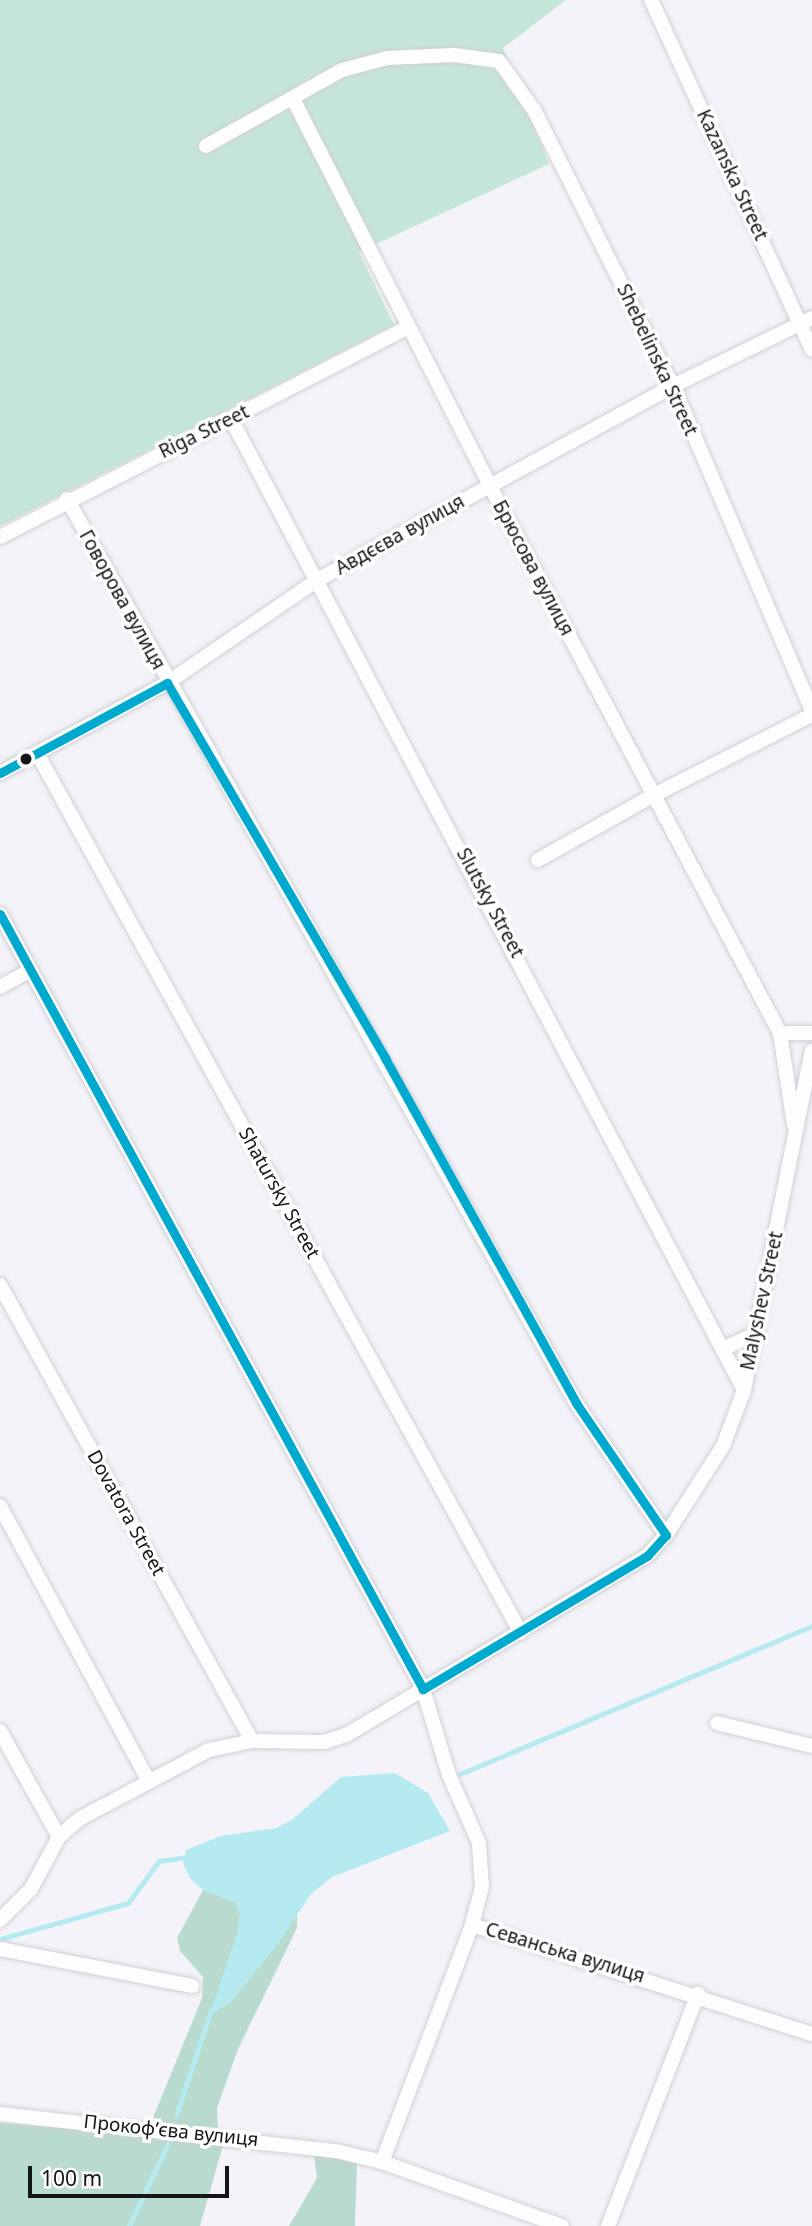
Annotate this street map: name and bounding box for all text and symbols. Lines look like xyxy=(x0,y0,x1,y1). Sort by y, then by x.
street label: Kazanska Street xyxy=(692,106,772,244)
street label: Shebelinska Street xyxy=(612,281,702,439)
street label: Riga Street xyxy=(155,400,253,464)
street label: Авдєєва вулиця xyxy=(332,490,468,580)
street label: Брюсова вулиця xyxy=(488,496,578,640)
street label: Говорова вулиця xyxy=(74,526,170,674)
unlabelled marker xyxy=(19,752,33,766)
street label: Slutsky Street xyxy=(452,844,528,962)
street label: Shatursky Street xyxy=(234,1124,324,1262)
street label: Malyshev Street xyxy=(736,1230,788,1372)
street label: Dovatora Street xyxy=(82,1446,170,1580)
street label: Севанська вулиця xyxy=(483,1918,647,1988)
street label: Прокоф’єва вулиця xyxy=(83,2110,259,2152)
scale bar xyxy=(32,2152,233,2196)
text: 100 m xyxy=(41,2164,102,2192)

